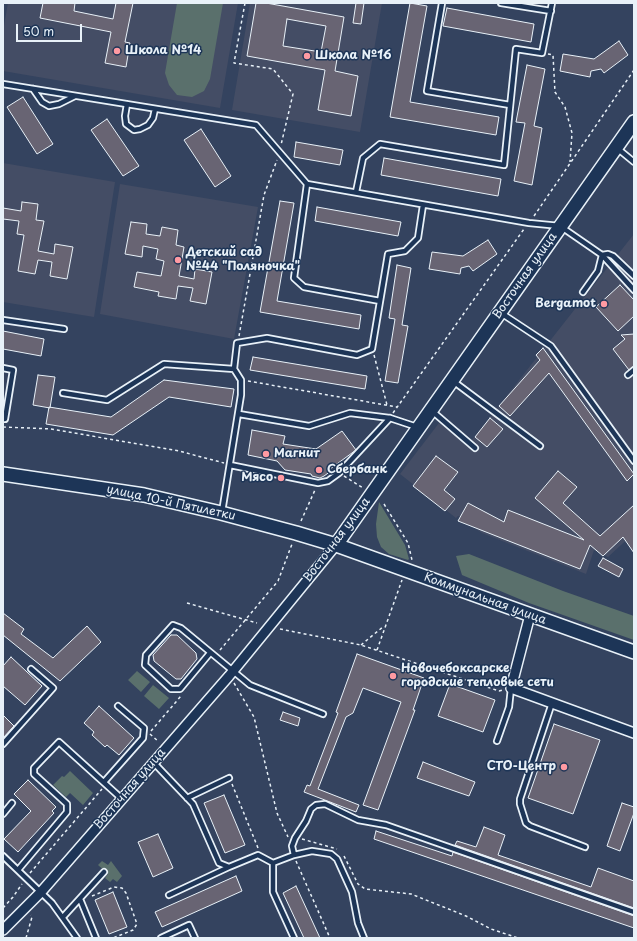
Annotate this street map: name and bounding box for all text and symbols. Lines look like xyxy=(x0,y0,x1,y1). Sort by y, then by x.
scale bar xyxy=(18,16,84,42)
text: 50 m xyxy=(23,22,54,40)
place label: Школа №14 xyxy=(125,44,201,58)
marker: Школа №14 xyxy=(112,46,122,56)
place label: Школа №16 xyxy=(315,49,391,63)
marker: Школа №16 xyxy=(302,51,312,61)
street label: Восточная улица xyxy=(490,230,560,322)
place label: Детский сад №44 "Поляночка" xyxy=(186,246,300,274)
marker: Детский сад №44 "Поляночка" xyxy=(173,255,183,265)
place label: Bergamot xyxy=(535,297,596,311)
marker: Bergamot xyxy=(599,299,609,309)
place label: Магнит xyxy=(274,447,320,461)
marker: Магнит xyxy=(261,449,271,459)
place label: Сбербанк xyxy=(327,463,387,477)
marker: Сбербанк xyxy=(314,465,324,475)
place label: Мясо xyxy=(241,471,273,485)
marker: Мясо xyxy=(276,473,286,483)
street label: улица 10-й Пятилетки xyxy=(105,482,237,524)
street label: Восточная улица xyxy=(301,495,373,585)
street label: Коммунальная улица xyxy=(422,570,548,628)
place label: Новочебоксарске городские тепловые сети xyxy=(401,662,554,690)
marker: Новочебоксарске городские тепловые сети xyxy=(388,671,398,681)
street label: Восточная улица xyxy=(91,746,169,832)
place label: СТО-Центр xyxy=(487,760,556,774)
marker: СТО-Центр xyxy=(559,762,569,772)

